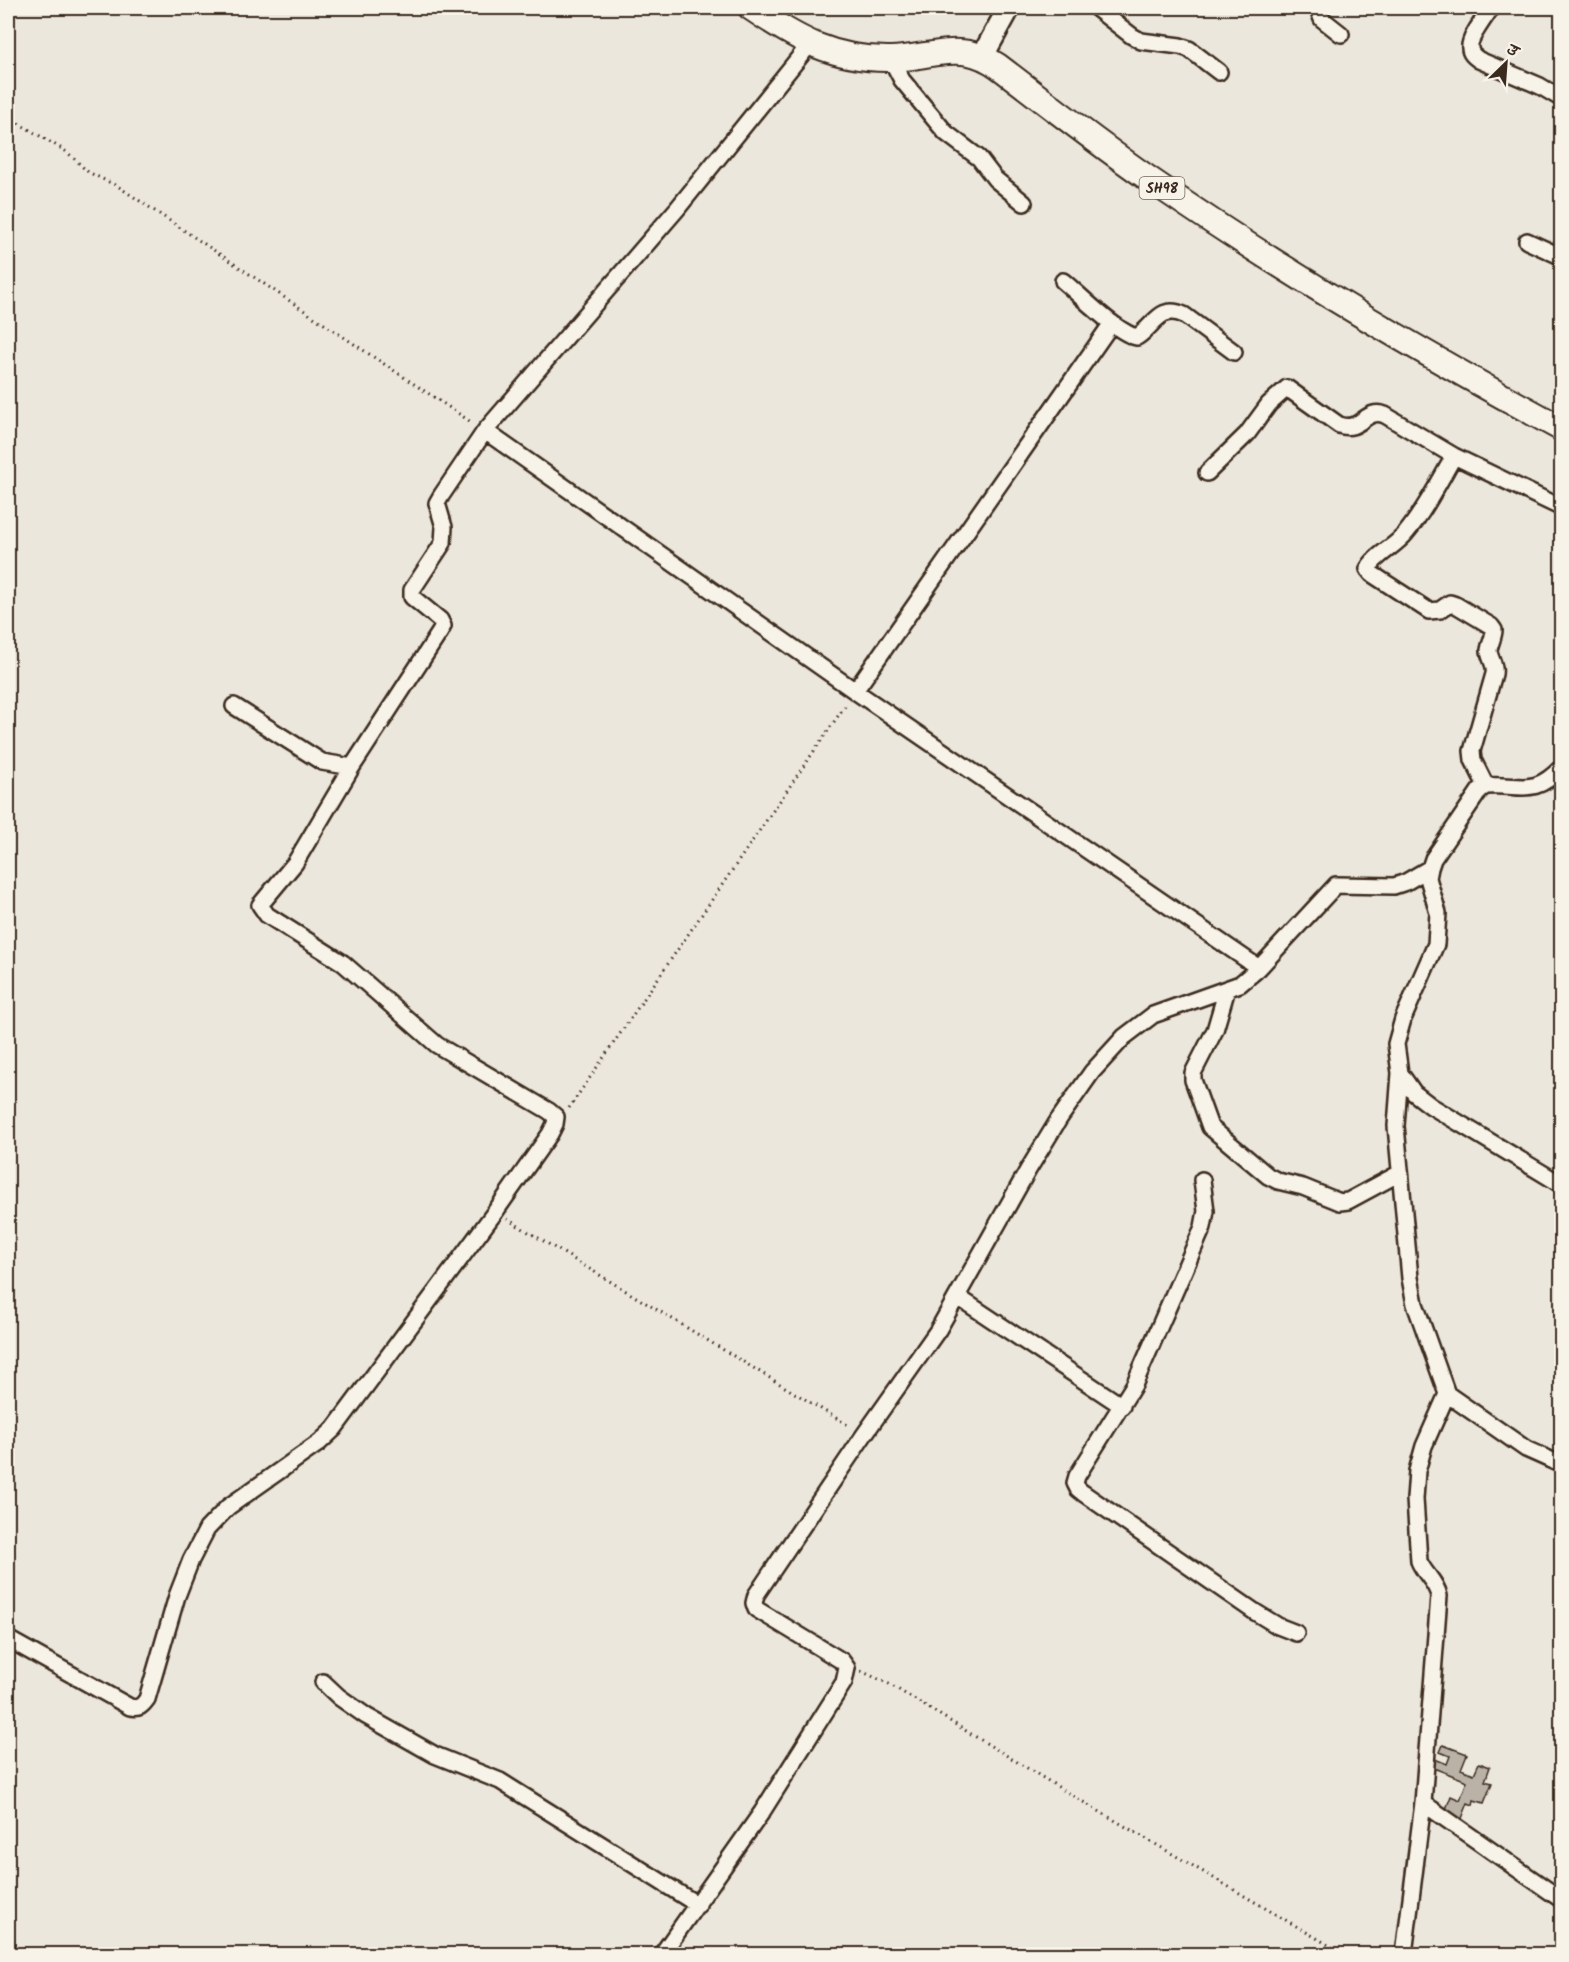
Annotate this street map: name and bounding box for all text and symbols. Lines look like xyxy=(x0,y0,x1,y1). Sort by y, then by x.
north arrow xyxy=(1476,33,1536,93)
text: उ xyxy=(1502,37,1524,65)
road number: SH98 xyxy=(1140,177,1184,199)

